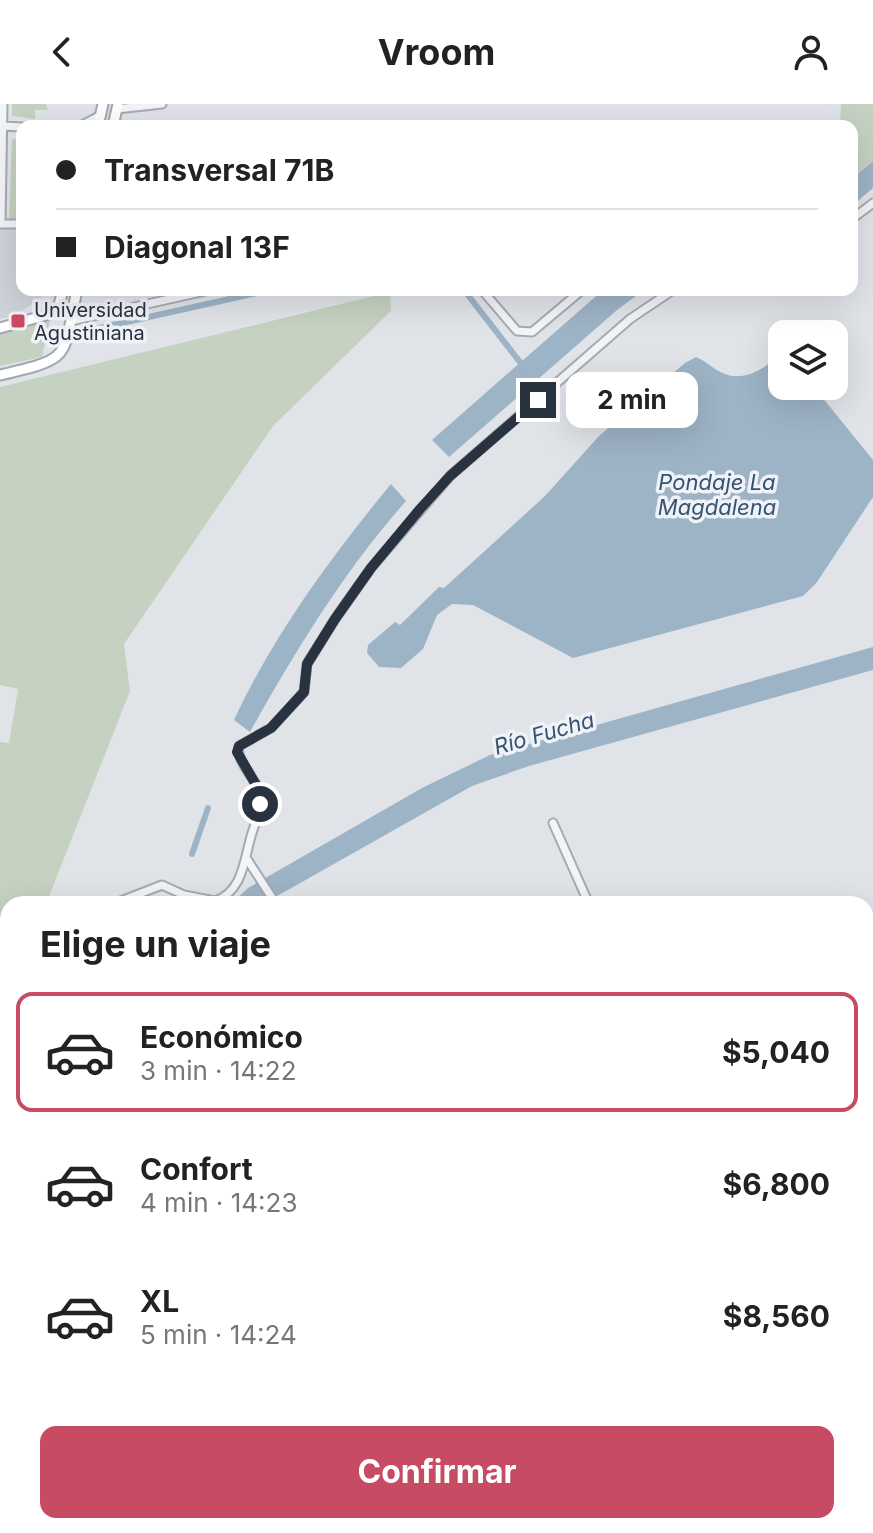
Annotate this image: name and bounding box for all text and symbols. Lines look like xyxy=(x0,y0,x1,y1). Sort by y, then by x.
icon: back xyxy=(40,30,84,74)
text: Vroom xyxy=(378,30,495,74)
icon: person xyxy=(789,30,833,74)
text: Transversal 71B xyxy=(104,152,334,188)
text: Diagonal 13F xyxy=(104,229,290,265)
place label: Universidad Agustiniana xyxy=(34,298,147,345)
marker: Universidad Agustiniana xyxy=(9,312,27,330)
map controls xyxy=(768,320,848,400)
button: layers xyxy=(768,320,848,400)
callout: 2 min xyxy=(566,372,698,428)
route end xyxy=(520,382,556,418)
text: 2 min xyxy=(597,384,667,415)
water label: Pondaje La Magdalena xyxy=(658,469,776,520)
water label: Río Fucha xyxy=(491,706,597,760)
route start xyxy=(242,786,278,822)
text: Elige un viaje xyxy=(40,922,271,966)
icon: car xyxy=(44,1016,116,1088)
text: Económico xyxy=(140,1019,303,1055)
text: $5,040 xyxy=(722,1034,830,1070)
text: 3 min · 14:22 xyxy=(140,1055,297,1086)
icon: car xyxy=(44,1148,116,1220)
text: Confort xyxy=(140,1151,253,1187)
text: $6,800 xyxy=(723,1166,830,1202)
text: 4 min · 14:23 xyxy=(140,1187,297,1218)
icon: car xyxy=(44,1280,116,1352)
text: XL xyxy=(140,1283,179,1319)
text: $8,560 xyxy=(723,1298,830,1334)
text: 5 min · 14:24 xyxy=(140,1319,297,1350)
button: Confirmar xyxy=(40,1426,834,1518)

